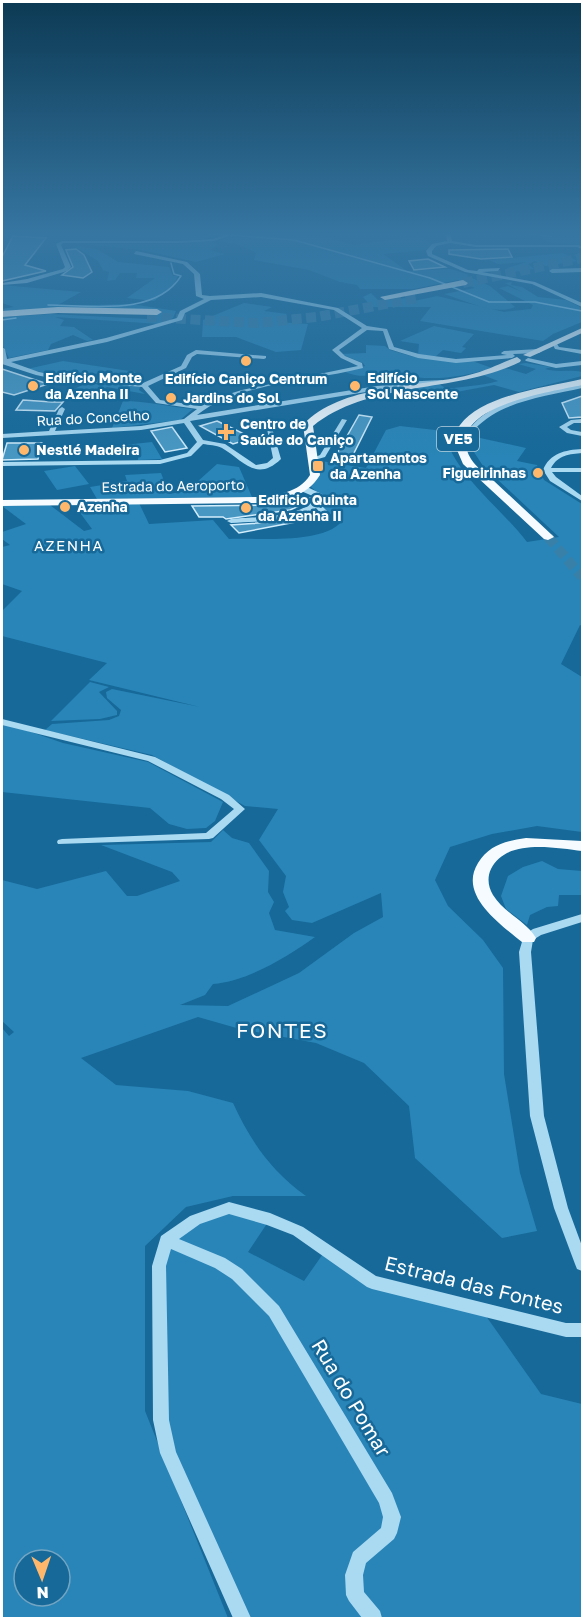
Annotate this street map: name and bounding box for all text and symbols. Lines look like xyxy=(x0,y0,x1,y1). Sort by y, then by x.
marker: Edifício Caniço Centrum xyxy=(239,354,253,368)
place label: Edifício Monte da Azenha II xyxy=(45,369,142,402)
place label: Edifício Sol Nascente xyxy=(367,369,458,402)
place label: Edifício Caniço Centrum xyxy=(165,370,327,387)
marker: Edifício Monte da Azenha II xyxy=(26,379,40,393)
marker: Edifício Sol Nascente xyxy=(348,379,362,393)
place label: Jardins do Sol xyxy=(183,389,280,406)
marker: Jardins do Sol xyxy=(164,391,178,405)
street label: Rua do Concelho xyxy=(36,406,150,429)
place label: Centro de Saúde do Caniço xyxy=(240,415,354,448)
marker: Centro de Saúde do Caniço xyxy=(217,423,235,441)
road number: VE5 xyxy=(437,427,479,451)
place label: Nestlé Madeira xyxy=(36,441,139,458)
marker: Nestlé Madeira xyxy=(17,443,31,457)
place label: Apartamentos da Azenha xyxy=(330,449,427,482)
marker: Apartamentos da Azenha xyxy=(311,459,325,473)
place label: Figueirinhas xyxy=(443,464,526,481)
marker: Figueirinhas xyxy=(531,466,545,480)
street label: Estrada do Aeroporto xyxy=(101,476,245,495)
place label: Edificio Quinta da Azenha II xyxy=(258,491,357,524)
place label: Azenha xyxy=(77,498,128,515)
marker: Azenha xyxy=(58,500,72,514)
marker: Edificio Quinta da Azenha II xyxy=(239,501,253,515)
district label: AZENHA xyxy=(34,536,104,554)
district label: FONTES xyxy=(236,1017,328,1043)
street label: Estrada das Fontes xyxy=(382,1250,566,1318)
street label: Rua do Pomar xyxy=(307,1334,396,1461)
north arrow xyxy=(12,1548,72,1608)
text: N xyxy=(36,1583,49,1603)

